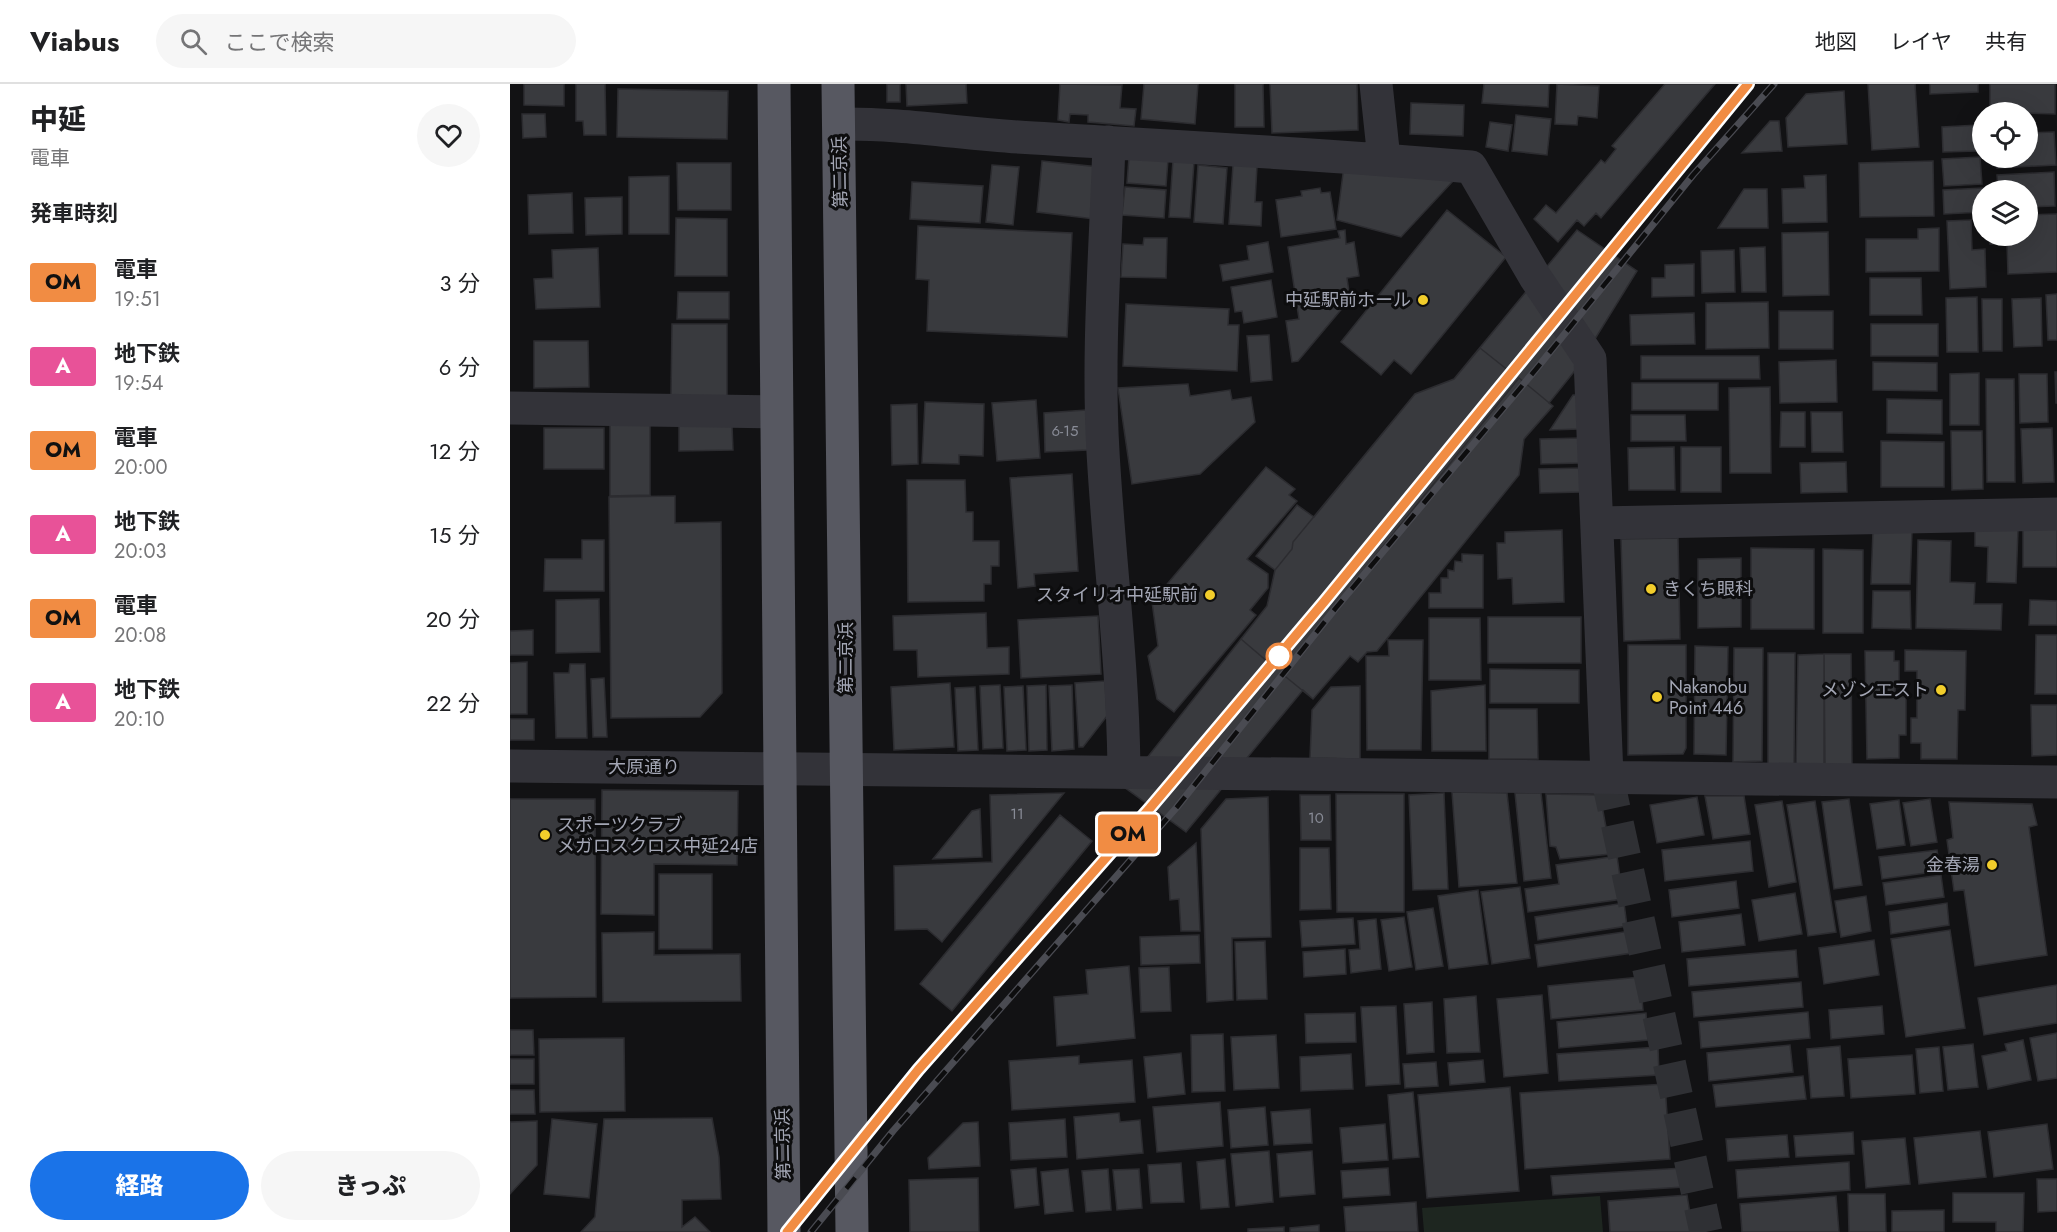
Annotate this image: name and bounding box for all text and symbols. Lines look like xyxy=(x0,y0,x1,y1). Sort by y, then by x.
search box xyxy=(156,14,576,68)
text: Viabus xyxy=(30,21,120,62)
icon: search xyxy=(177,25,210,58)
text: ここで検索 xyxy=(225,26,335,58)
text: 地図 xyxy=(1815,27,1857,57)
text: レイヤ xyxy=(1890,27,1952,57)
text: 共有 xyxy=(1985,27,2027,57)
text: 中延 xyxy=(30,99,86,140)
map controls xyxy=(1972,102,2038,246)
button: locate xyxy=(1972,102,2038,168)
button: heart xyxy=(417,104,480,167)
street label: 第二京浜 xyxy=(826,136,854,208)
text: 電車 xyxy=(30,144,70,173)
button: layers xyxy=(1972,180,2038,246)
text: 発車時刻 xyxy=(30,197,118,229)
text: 電車 xyxy=(114,253,158,285)
text: OM xyxy=(45,267,81,297)
text: 3 分 xyxy=(439,267,480,299)
text: 19:51 xyxy=(114,285,161,314)
place label: 中延駅前ホール xyxy=(1285,287,1411,313)
marker: 中延駅前ホール xyxy=(1416,293,1430,307)
text: 地下鉄 xyxy=(114,337,180,369)
text: A xyxy=(55,351,71,381)
text: 6 分 xyxy=(439,351,480,383)
text: 19:54 xyxy=(114,369,163,398)
house number: 6-15 xyxy=(1051,420,1079,442)
text: 電車 xyxy=(114,421,158,453)
text: OM xyxy=(45,435,81,465)
text: 12 分 xyxy=(429,435,480,467)
text: 20:00 xyxy=(114,453,167,482)
text: 地下鉄 xyxy=(114,505,180,537)
text: A xyxy=(55,519,71,549)
text: 15 分 xyxy=(429,519,480,551)
text: 20:03 xyxy=(114,537,166,566)
place label: きくち眼科 xyxy=(1663,576,1753,602)
place label: スタイリオ中延駅前 xyxy=(1036,582,1198,608)
marker: きくち眼科 xyxy=(1644,582,1658,596)
marker: スタイリオ中延駅前 xyxy=(1203,588,1217,602)
text: 電車 xyxy=(114,589,158,621)
text: OM xyxy=(45,603,81,633)
text: 20 分 xyxy=(426,603,480,635)
text: 20:08 xyxy=(114,621,166,650)
street label: 第二京浜 xyxy=(833,622,859,694)
unlabelled marker xyxy=(1266,643,1292,669)
text: 地下鉄 xyxy=(114,673,180,705)
place label: Nakanobu Point 446 xyxy=(1669,674,1747,721)
place label: メゾンエスト xyxy=(1821,677,1929,703)
marker: メゾンエスト xyxy=(1934,683,1948,697)
text: A xyxy=(55,687,71,717)
text: 22 分 xyxy=(426,687,480,719)
marker: Nakanobu Point 446 xyxy=(1650,690,1664,704)
text: 20:10 xyxy=(114,705,164,734)
street label: 大原通り xyxy=(608,754,680,780)
house number: 11 xyxy=(1010,803,1024,825)
house number: 10 xyxy=(1308,807,1324,829)
place label: スポーツクラブ メガロスクロス中延２４店 xyxy=(557,812,758,859)
line badge: OM xyxy=(1101,814,1155,854)
text: OM xyxy=(1110,819,1146,849)
marker: スポーツクラブ メガロスクロス中延２４店 xyxy=(538,828,552,842)
place label: 金春湯 xyxy=(1926,852,1980,878)
marker: 金春湯 xyxy=(1985,858,1999,872)
street label: 第二京浜 xyxy=(769,1108,797,1180)
button: 経路 xyxy=(30,1151,249,1220)
button: きっぷ xyxy=(261,1151,480,1220)

